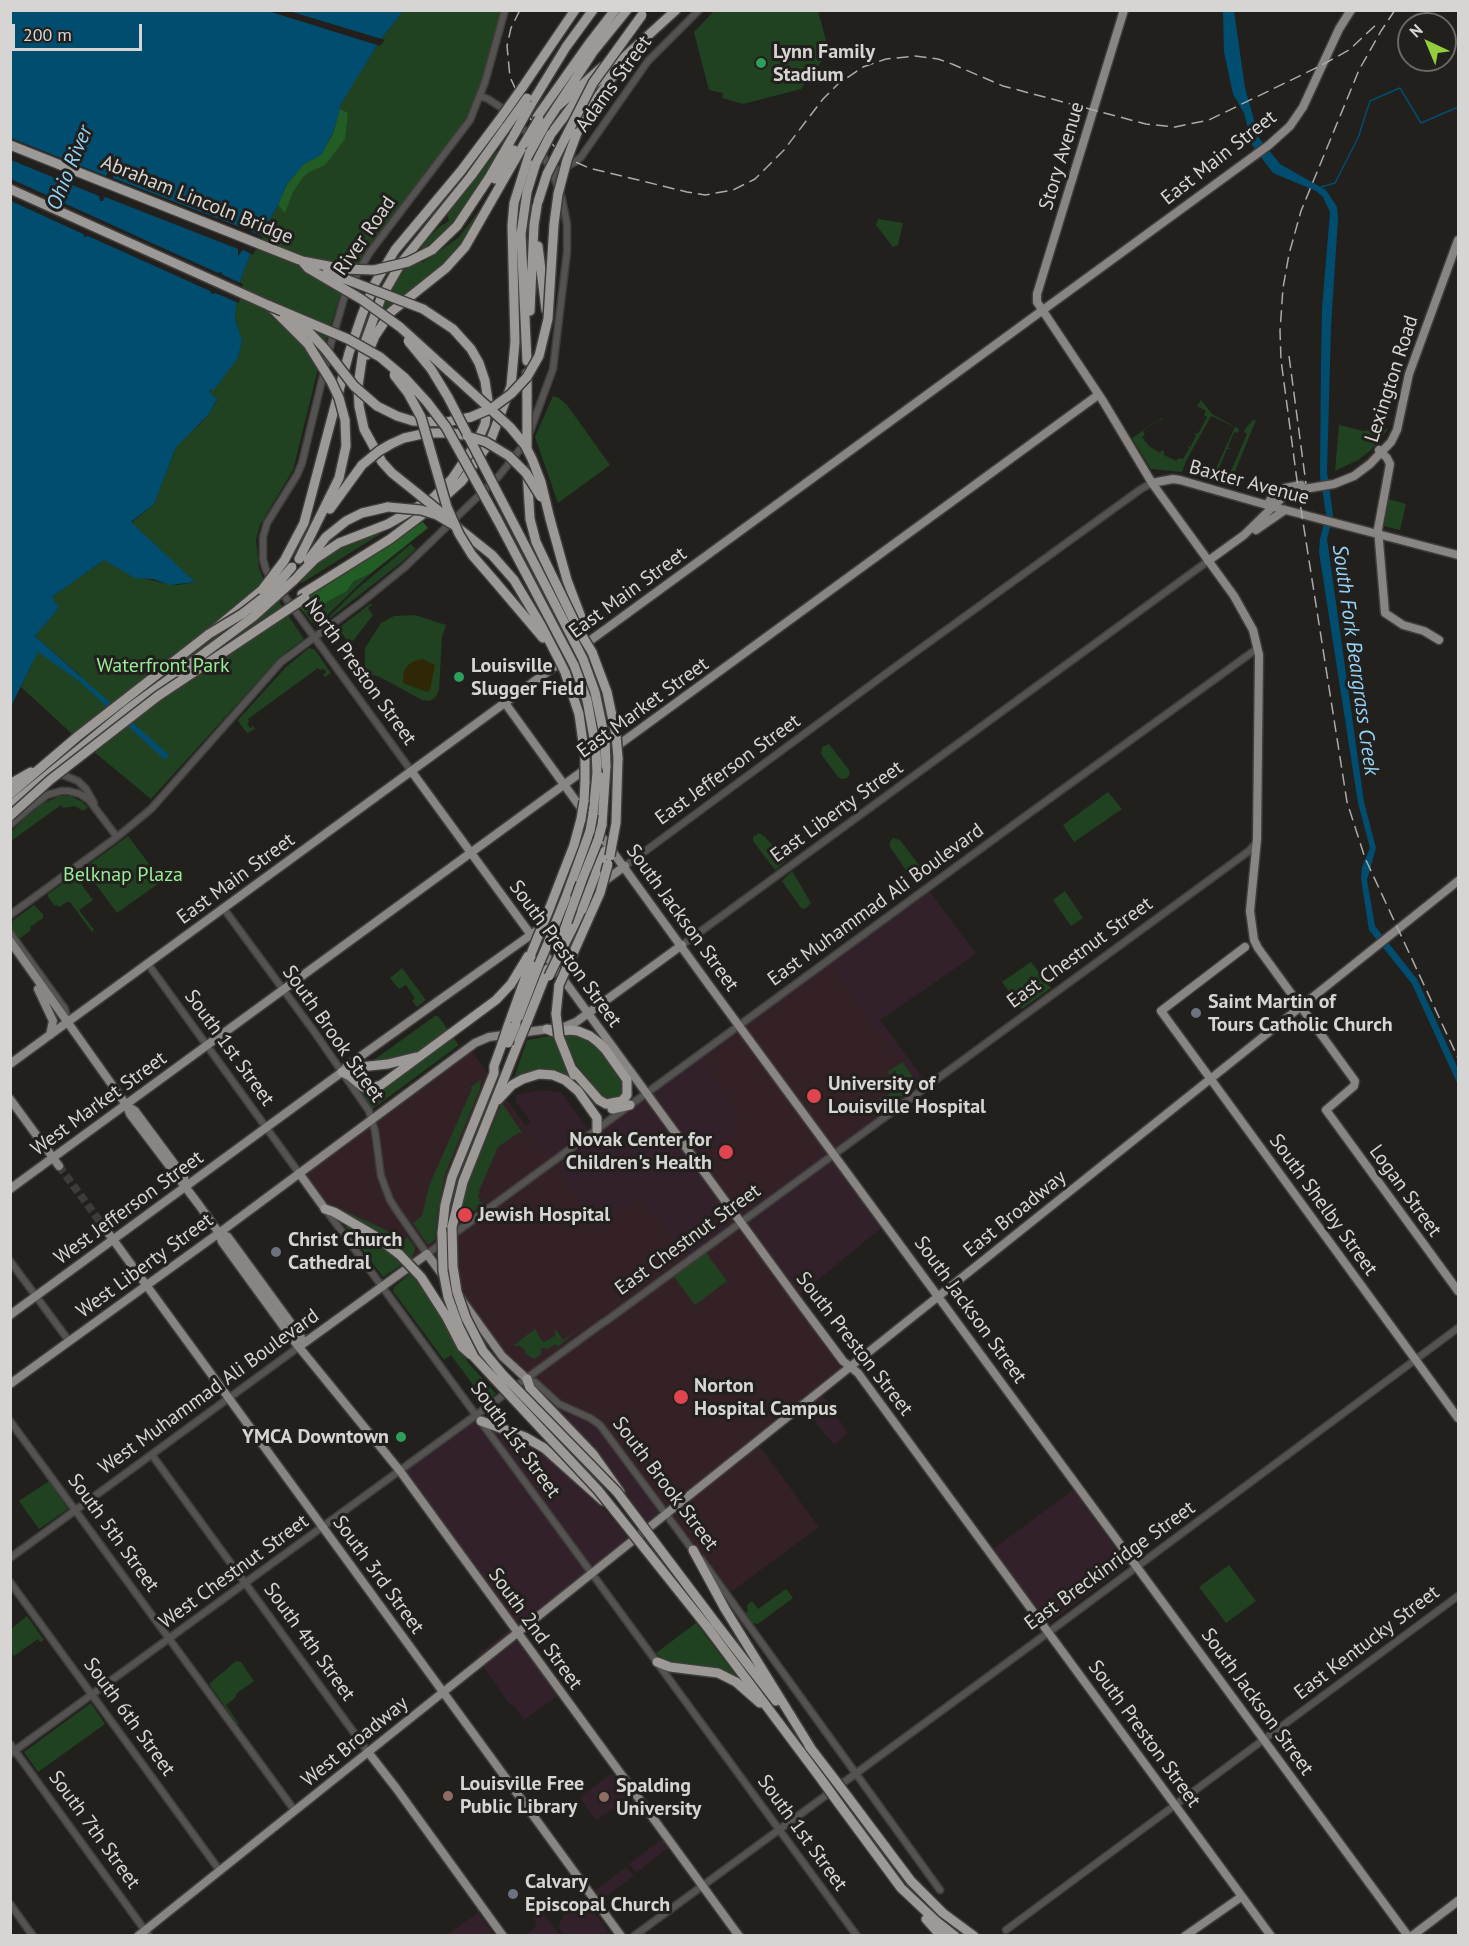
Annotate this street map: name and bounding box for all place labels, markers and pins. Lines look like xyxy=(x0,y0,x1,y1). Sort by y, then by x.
place label: Lynn Family Stadium xyxy=(773,40,875,87)
marker: Lynn Family Stadium xyxy=(754,56,768,70)
place label: Louisville Slugger Field xyxy=(471,654,584,701)
marker: Louisville Slugger Field xyxy=(452,670,466,684)
place label: Saint Martin of Tours Catholic Church xyxy=(1208,990,1393,1037)
marker: Saint Martin of Tours Catholic Church xyxy=(1189,1006,1203,1020)
place label: University of Louisville Hospital xyxy=(828,1072,986,1119)
marker: University of Louisville Hospital xyxy=(805,1087,823,1105)
place label: Novak Center for Children's Health xyxy=(566,1128,712,1175)
marker: Novak Center for Children's Health xyxy=(717,1143,735,1161)
place label: Jewish Hospital xyxy=(478,1203,610,1227)
marker: Jewish Hospital xyxy=(456,1206,474,1224)
place label: Christ Church Cathedral xyxy=(288,1228,402,1275)
marker: Christ Church Cathedral xyxy=(269,1245,283,1259)
place label: Norton Hospital Campus xyxy=(694,1374,837,1421)
marker: Norton Hospital Campus xyxy=(672,1388,690,1406)
place label: YMCA Downtown xyxy=(242,1425,389,1449)
marker: YMCA Downtown xyxy=(394,1430,408,1444)
place label: Louisville Free Public Library xyxy=(460,1772,584,1819)
place label: Spalding University xyxy=(616,1774,701,1821)
marker: Louisville Free Public Library xyxy=(441,1789,455,1803)
marker: Spalding University xyxy=(597,1790,611,1804)
place label: Calvary Episcopal Church xyxy=(525,1870,670,1917)
marker: Calvary Episcopal Church xyxy=(506,1887,520,1901)

